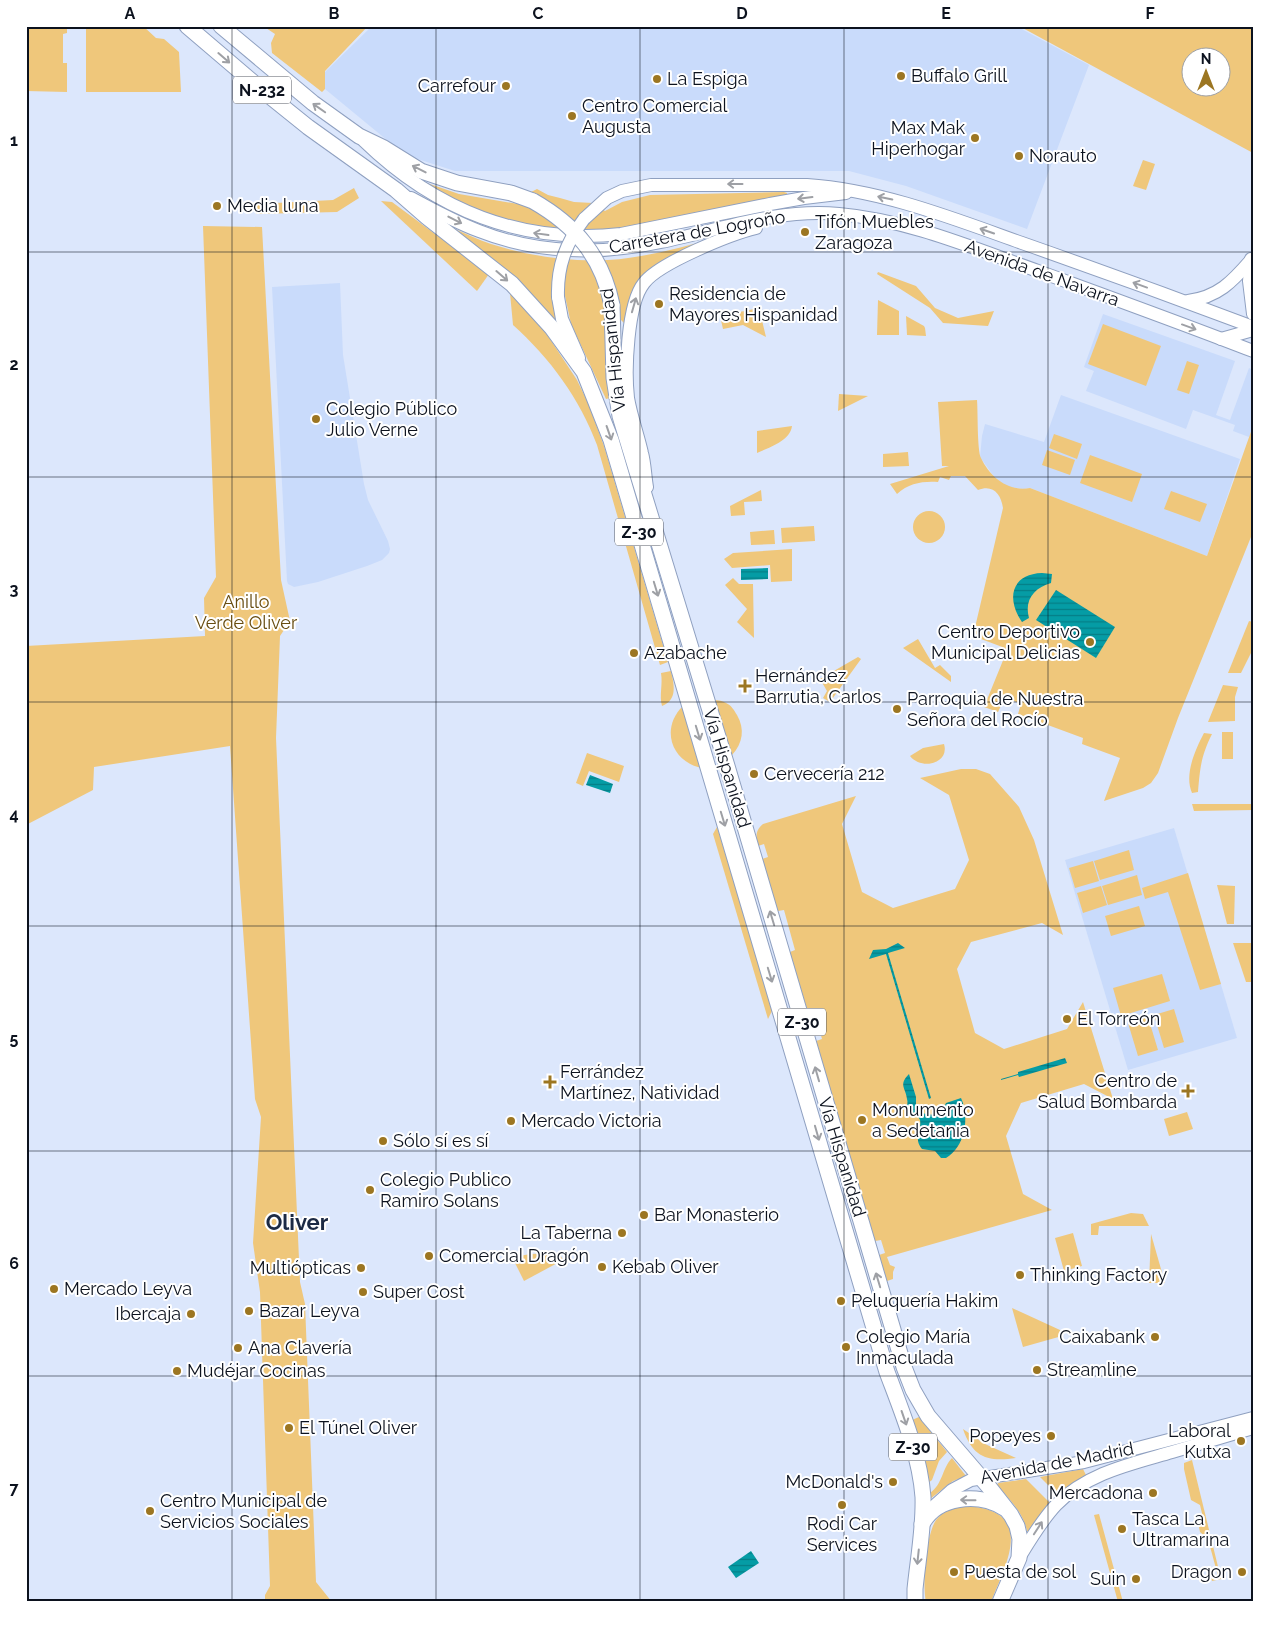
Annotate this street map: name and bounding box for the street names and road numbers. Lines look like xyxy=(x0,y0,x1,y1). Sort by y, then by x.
road number: N-232 xyxy=(233,76,291,104)
street label: Carretera de Logroño xyxy=(607,206,787,257)
street label: Avenida de Navarra xyxy=(962,235,1122,310)
street label: Vía Hispanidad xyxy=(596,287,629,413)
road number: Z-30 xyxy=(615,518,663,546)
street label: Vía Hispanidad xyxy=(699,706,756,830)
road number: Z-30 xyxy=(778,1009,826,1036)
street label: Vía Hispanidad xyxy=(814,1095,871,1219)
road number: Z-30 xyxy=(889,1434,937,1460)
street label: Avenida de Madrid xyxy=(978,1437,1135,1488)

